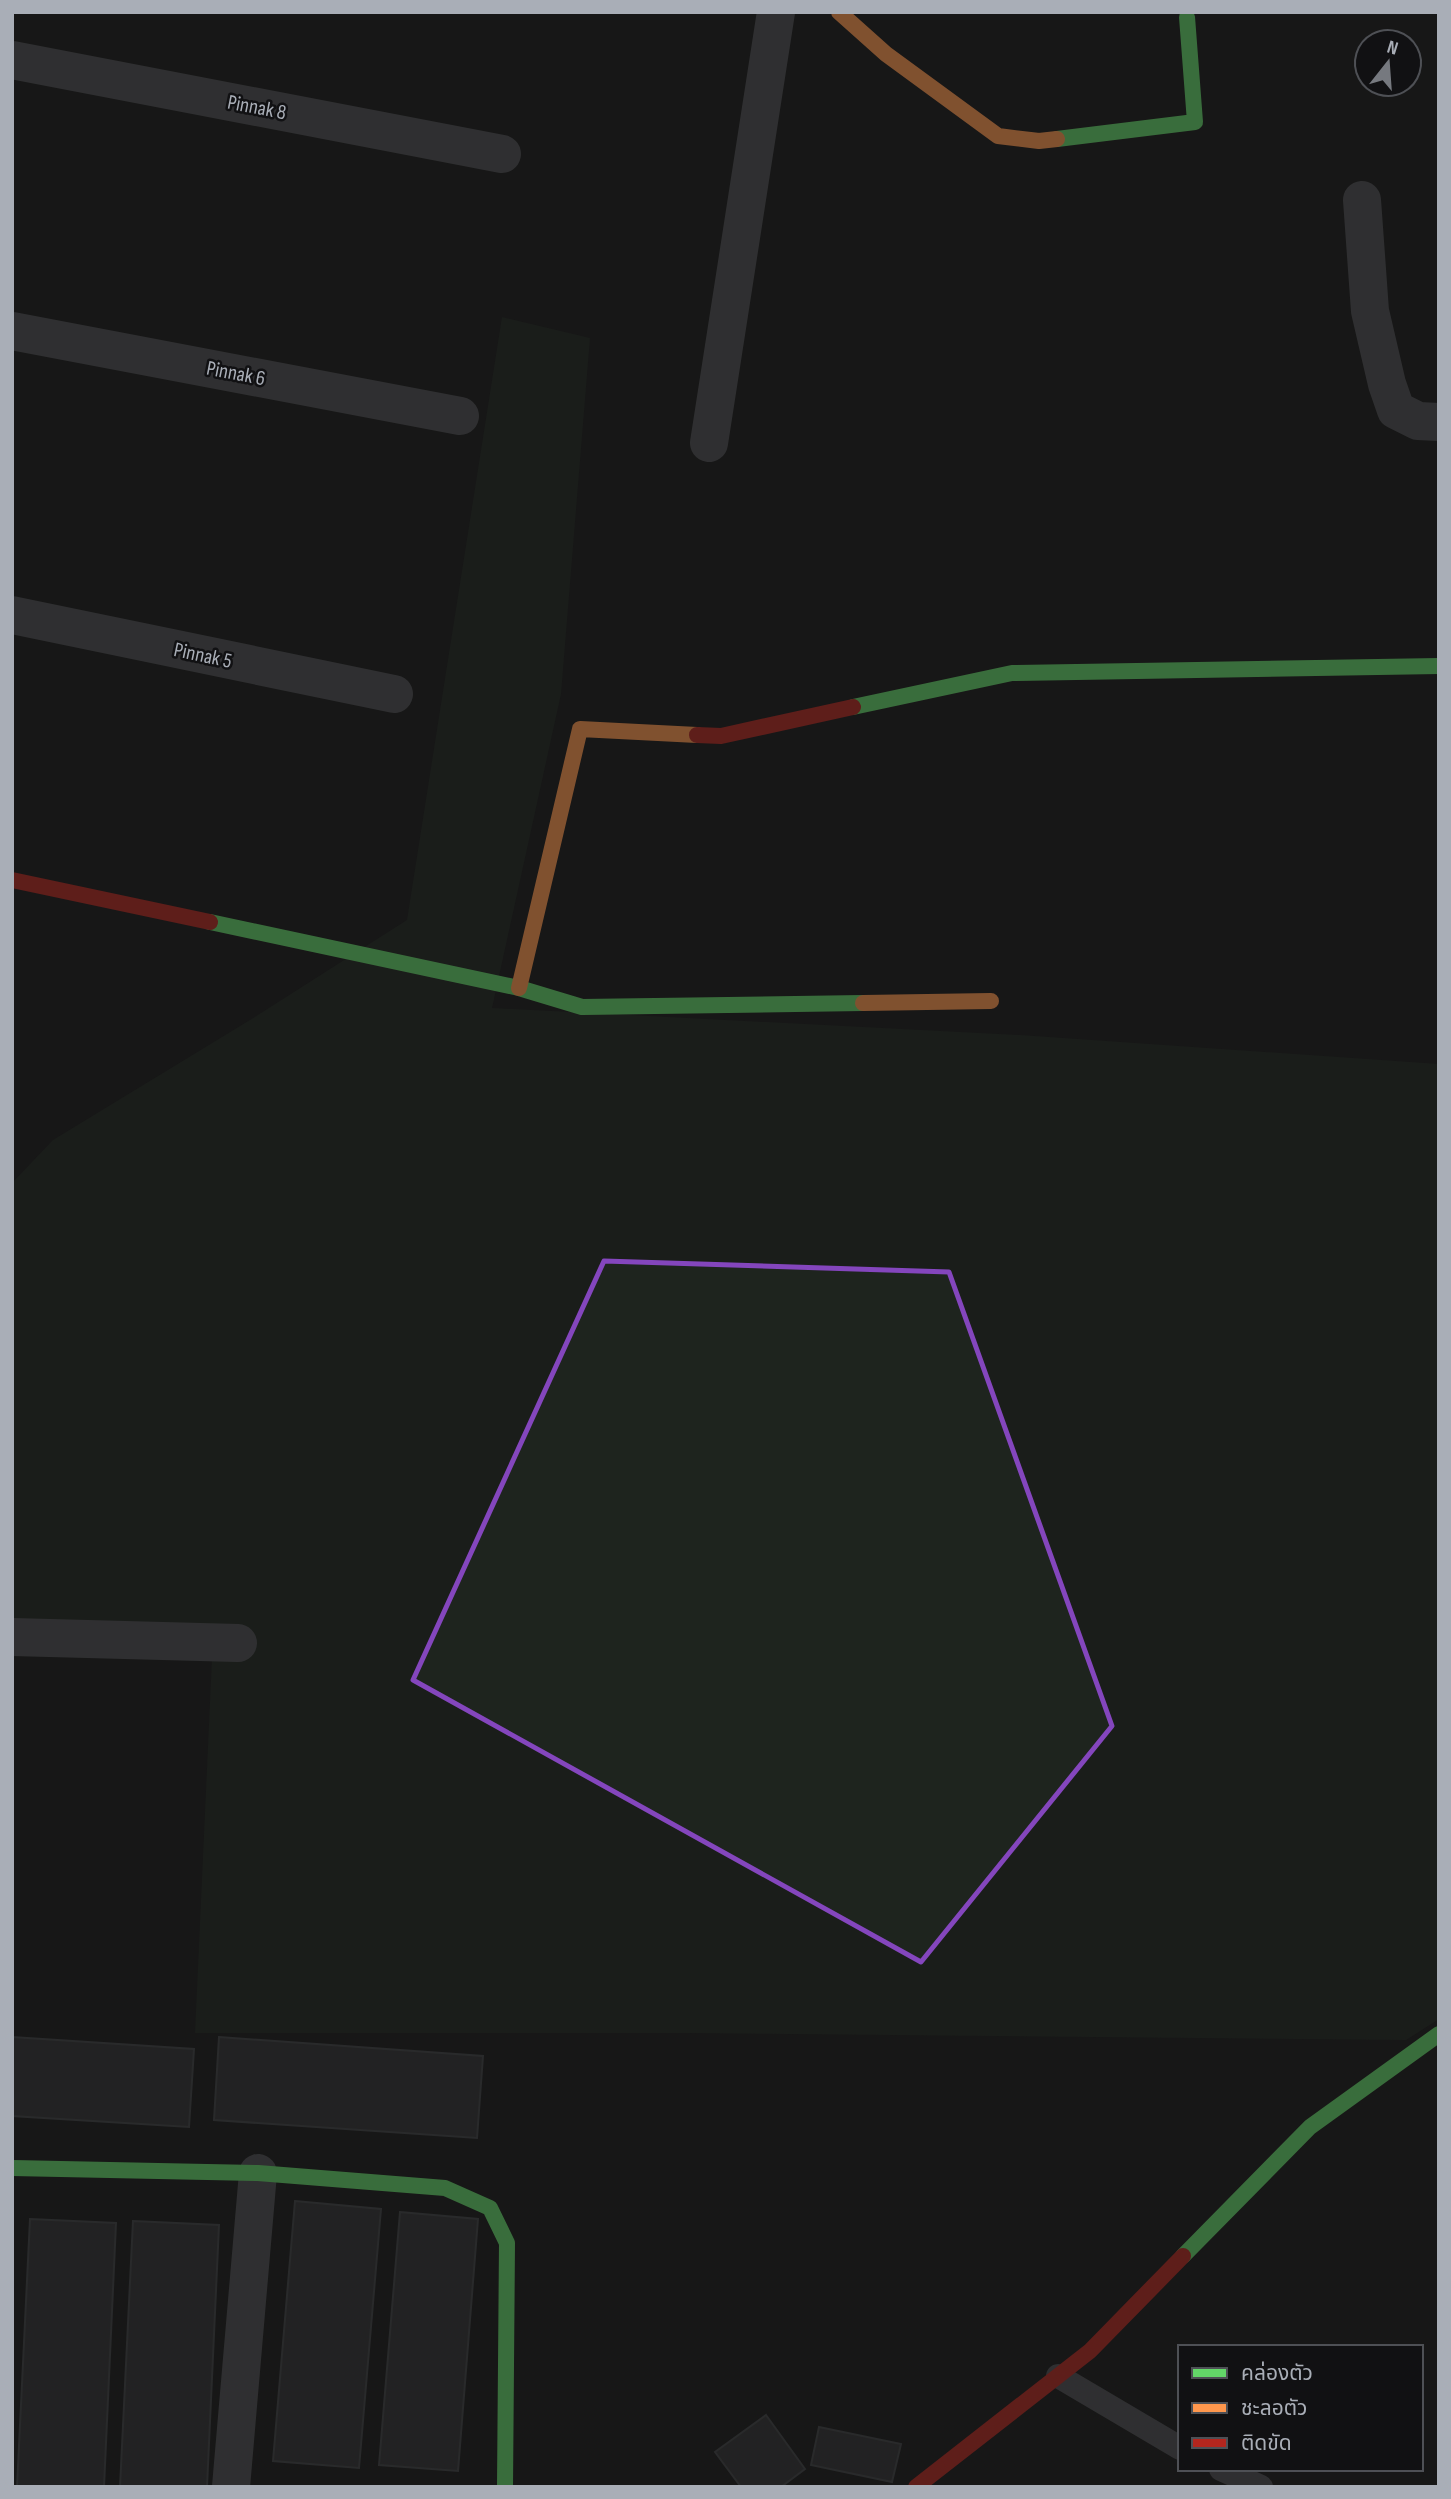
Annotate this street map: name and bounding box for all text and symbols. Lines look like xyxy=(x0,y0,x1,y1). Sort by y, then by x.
north arrow xyxy=(1353,28,1423,98)
text: N xyxy=(1384,36,1401,61)
street label: Pinnak 8 xyxy=(225,90,288,125)
street label: Pinnak 6 xyxy=(204,356,267,391)
street label: Pinnak 5 xyxy=(172,637,234,674)
legend xyxy=(1178,2345,1423,2471)
text: คล่องตัว xyxy=(1241,2361,1313,2386)
text: ชะลอตัว xyxy=(1241,2396,1307,2421)
text: ติดขัด xyxy=(1241,2431,1292,2456)

